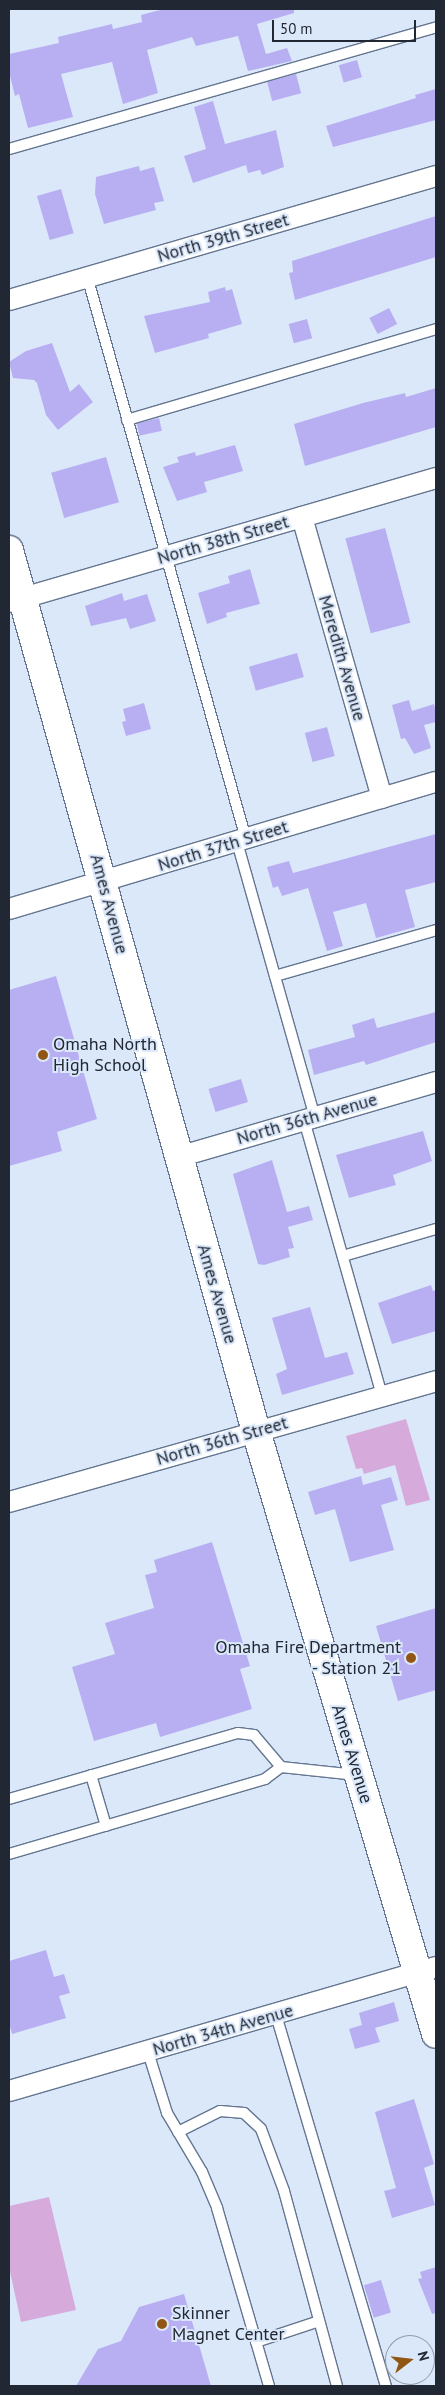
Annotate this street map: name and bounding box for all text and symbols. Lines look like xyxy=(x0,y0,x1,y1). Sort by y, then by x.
scale bar xyxy=(275,10,419,42)
text: 50 m xyxy=(280,19,313,38)
street label: North 39th Street xyxy=(155,209,291,267)
street label: North 38th Street xyxy=(155,511,291,569)
street label: Meredith Avenue xyxy=(314,592,370,724)
street label: North 37th Street xyxy=(155,816,291,876)
street label: Ames Avenue xyxy=(85,852,133,956)
place label: Omaha North High School xyxy=(53,1034,157,1076)
marker: Omaha North High School xyxy=(37,1049,49,1061)
street label: North 36th Avenue xyxy=(234,1089,380,1149)
street label: Ames Avenue xyxy=(192,1242,242,1346)
street label: North 36th Street xyxy=(154,1412,290,1470)
place label: Omaha Fire Department - Station 21 xyxy=(215,1637,401,1680)
marker: Omaha Fire Department - Station 21 xyxy=(405,1652,417,1664)
street label: Ames Avenue xyxy=(327,1702,377,1806)
street label: North 34th Avenue xyxy=(150,2000,296,2060)
place label: Skinner Magnet Center xyxy=(172,2303,285,2346)
marker: Skinner Magnet Center xyxy=(156,2318,168,2330)
north arrow xyxy=(385,2335,435,2385)
text: N xyxy=(414,2349,433,2363)

